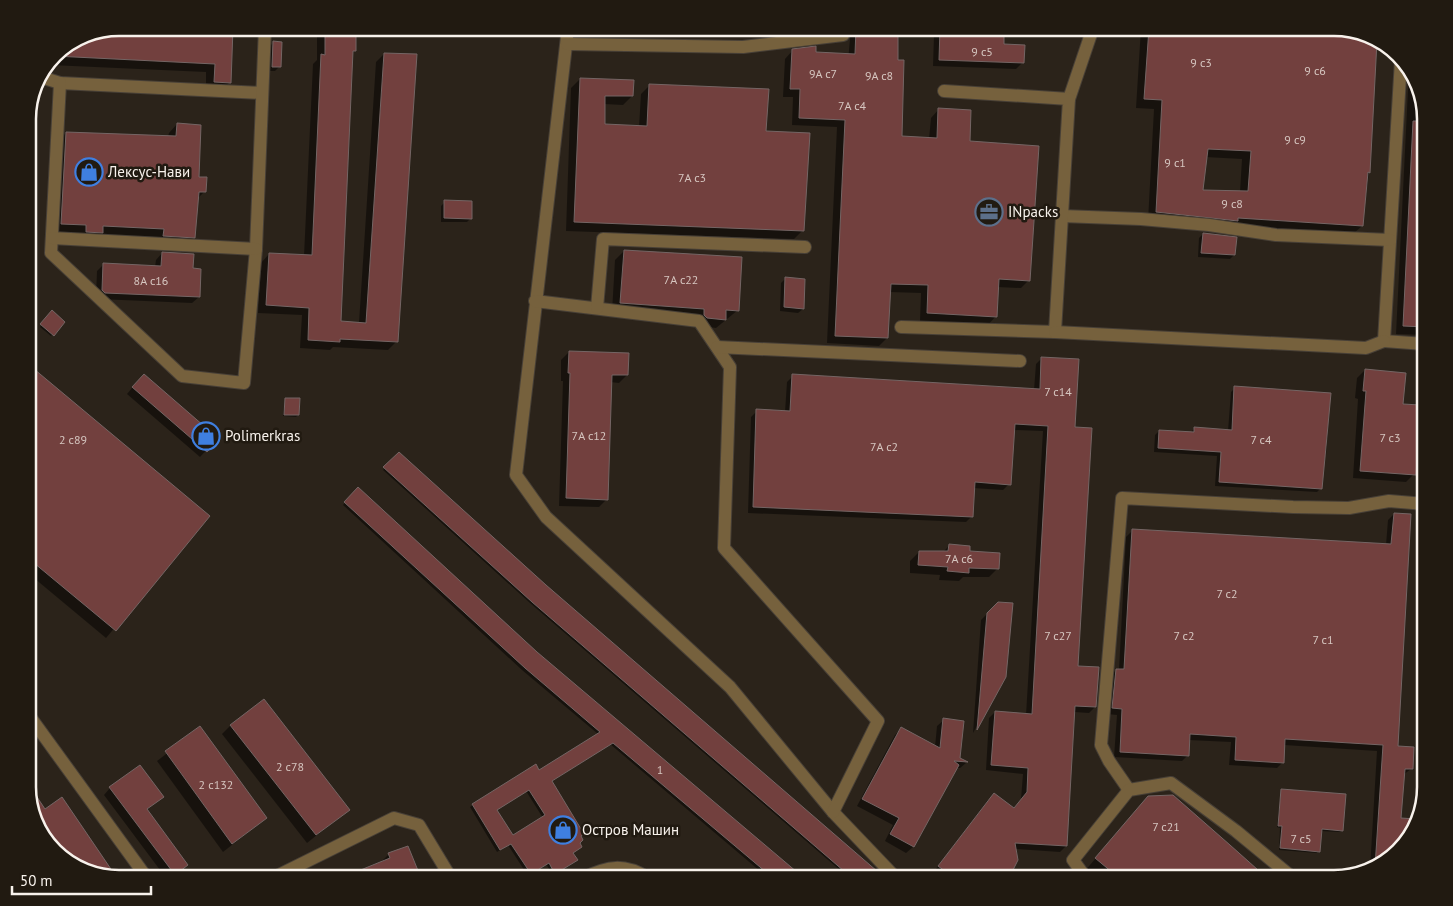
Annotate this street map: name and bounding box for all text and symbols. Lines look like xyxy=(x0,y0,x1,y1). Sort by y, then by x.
house number: 9 с5 xyxy=(971,44,993,59)
house number: 9 с3 xyxy=(1190,55,1212,70)
house number: 9 с6 xyxy=(1304,63,1326,78)
house number: 9А с7 xyxy=(809,66,837,81)
house number: 9А с8 xyxy=(865,68,893,83)
house number: 7А с4 xyxy=(838,98,867,113)
house number: 9 с9 xyxy=(1284,132,1306,147)
house number: 9 с1 xyxy=(1164,155,1186,170)
shop icon: Лексус-Нави xyxy=(74,157,104,187)
place label: Лексус-Нави xyxy=(107,162,190,181)
house number: 7А с3 xyxy=(678,170,706,185)
house number: 9 с8 xyxy=(1221,196,1243,211)
office icon: INpacks xyxy=(974,197,1004,227)
place label: INpacks xyxy=(1008,202,1058,221)
house number: 7А с22 xyxy=(664,272,698,287)
house number: 8А с16 xyxy=(134,273,168,288)
house number: 7 с14 xyxy=(1044,384,1072,399)
shop icon: Polimerkras xyxy=(191,421,221,451)
place label: Polimerkras xyxy=(225,426,300,445)
house number: 7А с12 xyxy=(572,428,606,443)
house number: 7 c3 xyxy=(1379,430,1401,445)
house number: 2 с89 xyxy=(59,432,87,447)
house number: 7 с4 xyxy=(1250,432,1272,447)
house number: 7А с2 xyxy=(870,439,898,454)
house number: 7А с6 xyxy=(945,551,973,566)
house number: 7 с2 xyxy=(1216,586,1238,601)
house number: 7 с27 xyxy=(1044,628,1072,643)
house number: 7 c2 xyxy=(1173,628,1195,643)
house number: 7 с1 xyxy=(1312,632,1334,647)
house number: 2 с78 xyxy=(276,759,304,774)
house number: 1 xyxy=(657,762,663,777)
house number: 2 с132 xyxy=(199,777,233,792)
shop icon: Остров Машин xyxy=(548,815,578,845)
house number: 7 c21 xyxy=(1152,819,1180,834)
place label: Остров Машин xyxy=(582,820,679,839)
house number: 7 c5 xyxy=(1290,831,1312,846)
scale bar xyxy=(12,864,151,896)
text: 50 m xyxy=(20,871,53,890)

